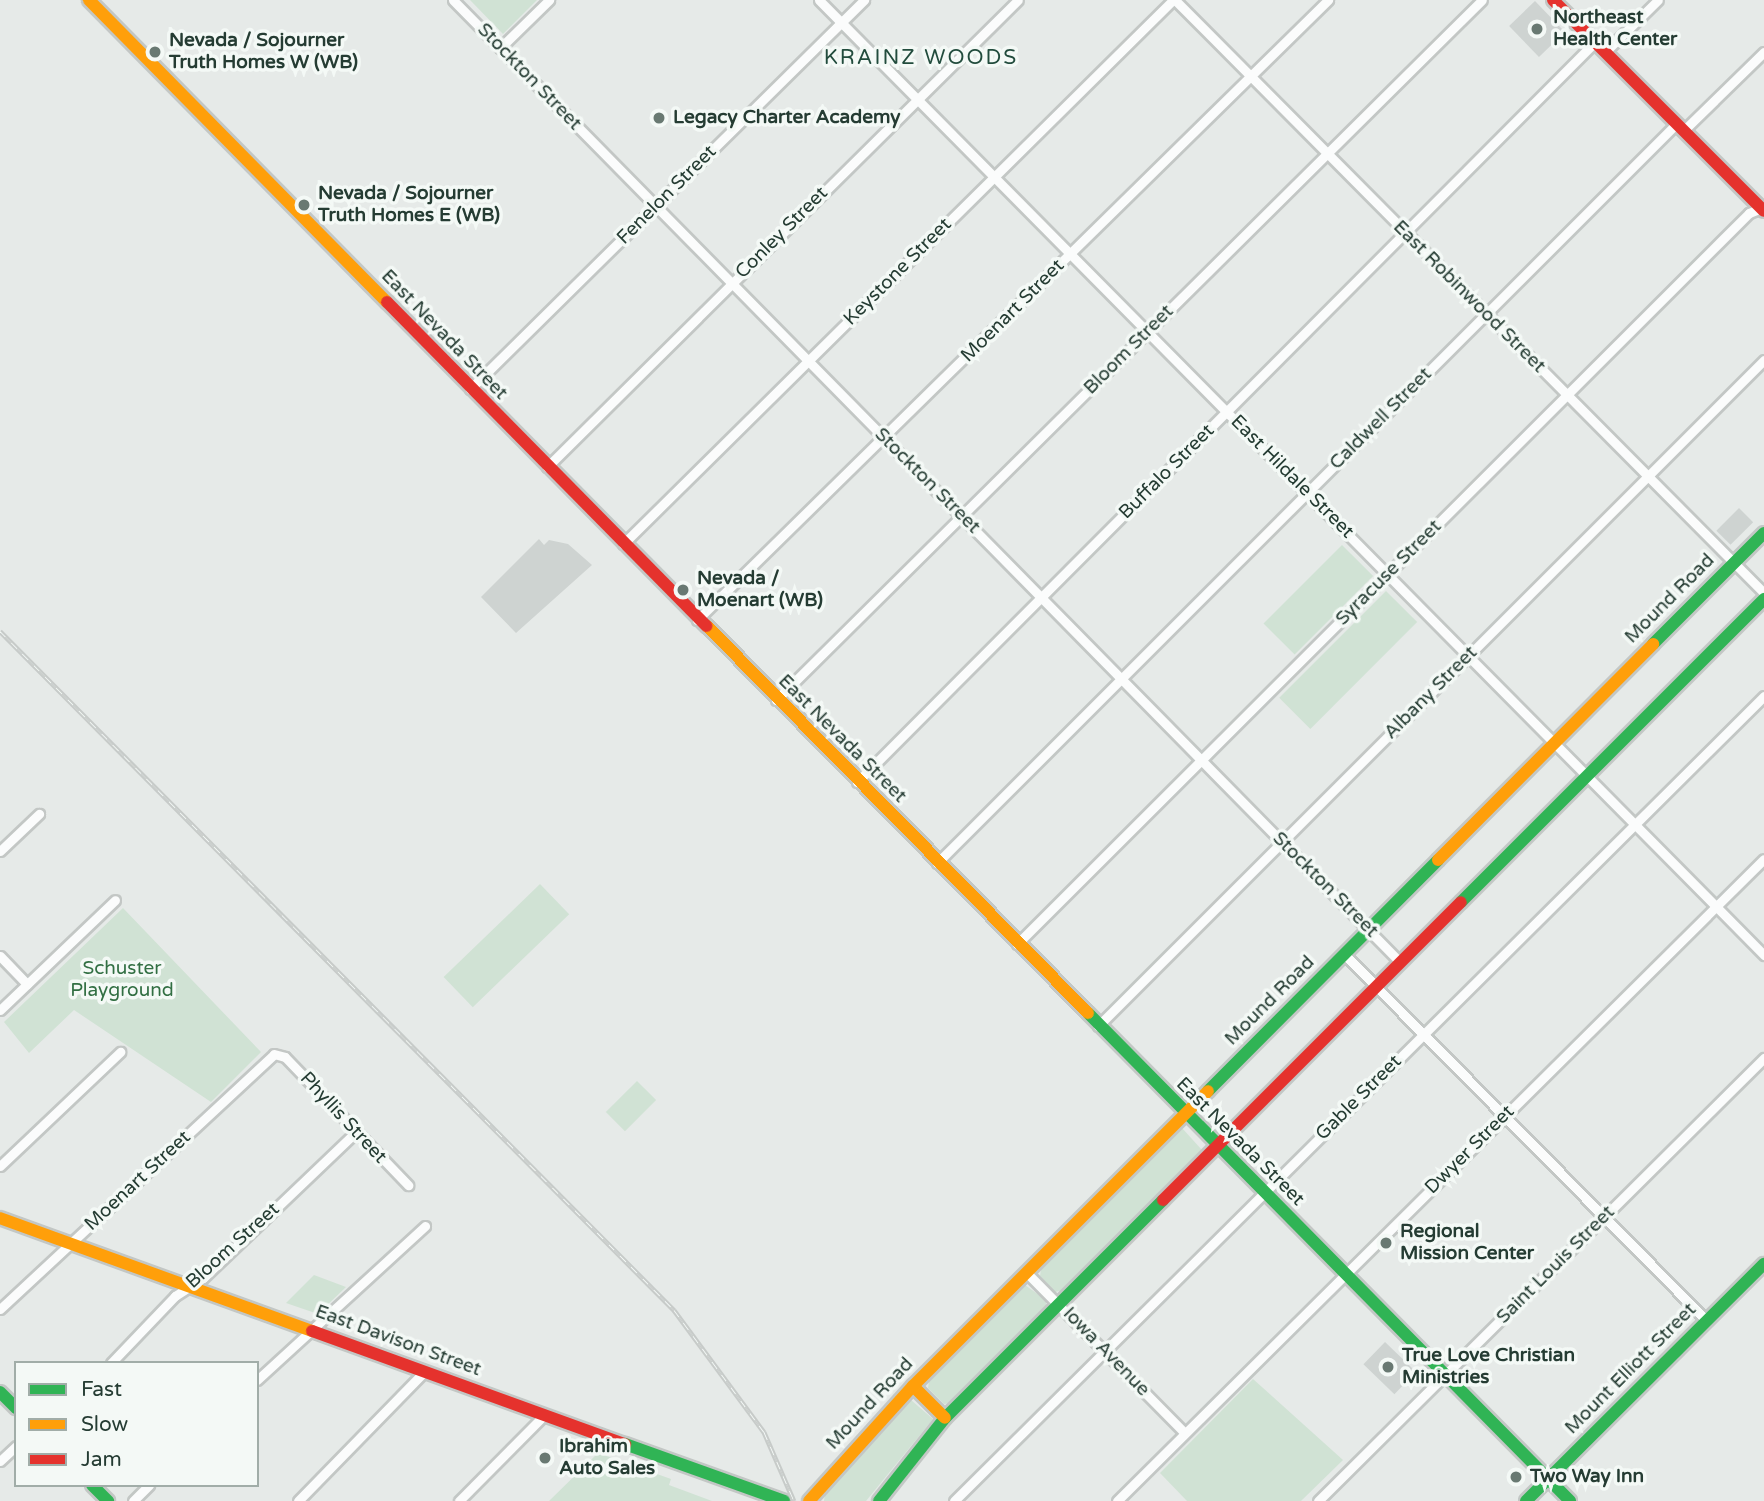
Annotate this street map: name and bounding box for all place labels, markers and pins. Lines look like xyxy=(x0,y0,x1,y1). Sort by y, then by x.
place label: Northeast Health Center xyxy=(1553,7,1677,51)
marker: Northeast Health Center xyxy=(1527,19,1547,39)
place label: Nevada / Sojourner Truth Homes W (WB) xyxy=(169,30,358,74)
marker: Nevada / Sojourner Truth Homes W (WB) xyxy=(147,44,163,60)
place label: Legacy Charter Academy xyxy=(673,107,900,129)
marker: Legacy Charter Academy xyxy=(651,110,667,126)
place label: Nevada / Sojourner Truth Homes E (WB) xyxy=(318,183,500,227)
marker: Nevada / Sojourner Truth Homes E (WB) xyxy=(296,197,312,213)
place label: Nevada / Moenart (WB) xyxy=(697,568,823,612)
marker: Nevada / Moenart (WB) xyxy=(675,582,691,598)
place label: Regional Mission Center xyxy=(1400,1221,1534,1265)
marker: Regional Mission Center xyxy=(1378,1235,1394,1251)
place label: True Love Christian Ministries xyxy=(1402,1345,1575,1389)
marker: True Love Christian Ministries xyxy=(1380,1359,1396,1375)
place label: Ibrahim Auto Sales xyxy=(559,1436,655,1480)
marker: Ibrahim Auto Sales xyxy=(537,1450,553,1466)
place label: Two Way Inn xyxy=(1530,1466,1644,1488)
marker: Two Way Inn xyxy=(1508,1469,1524,1485)

